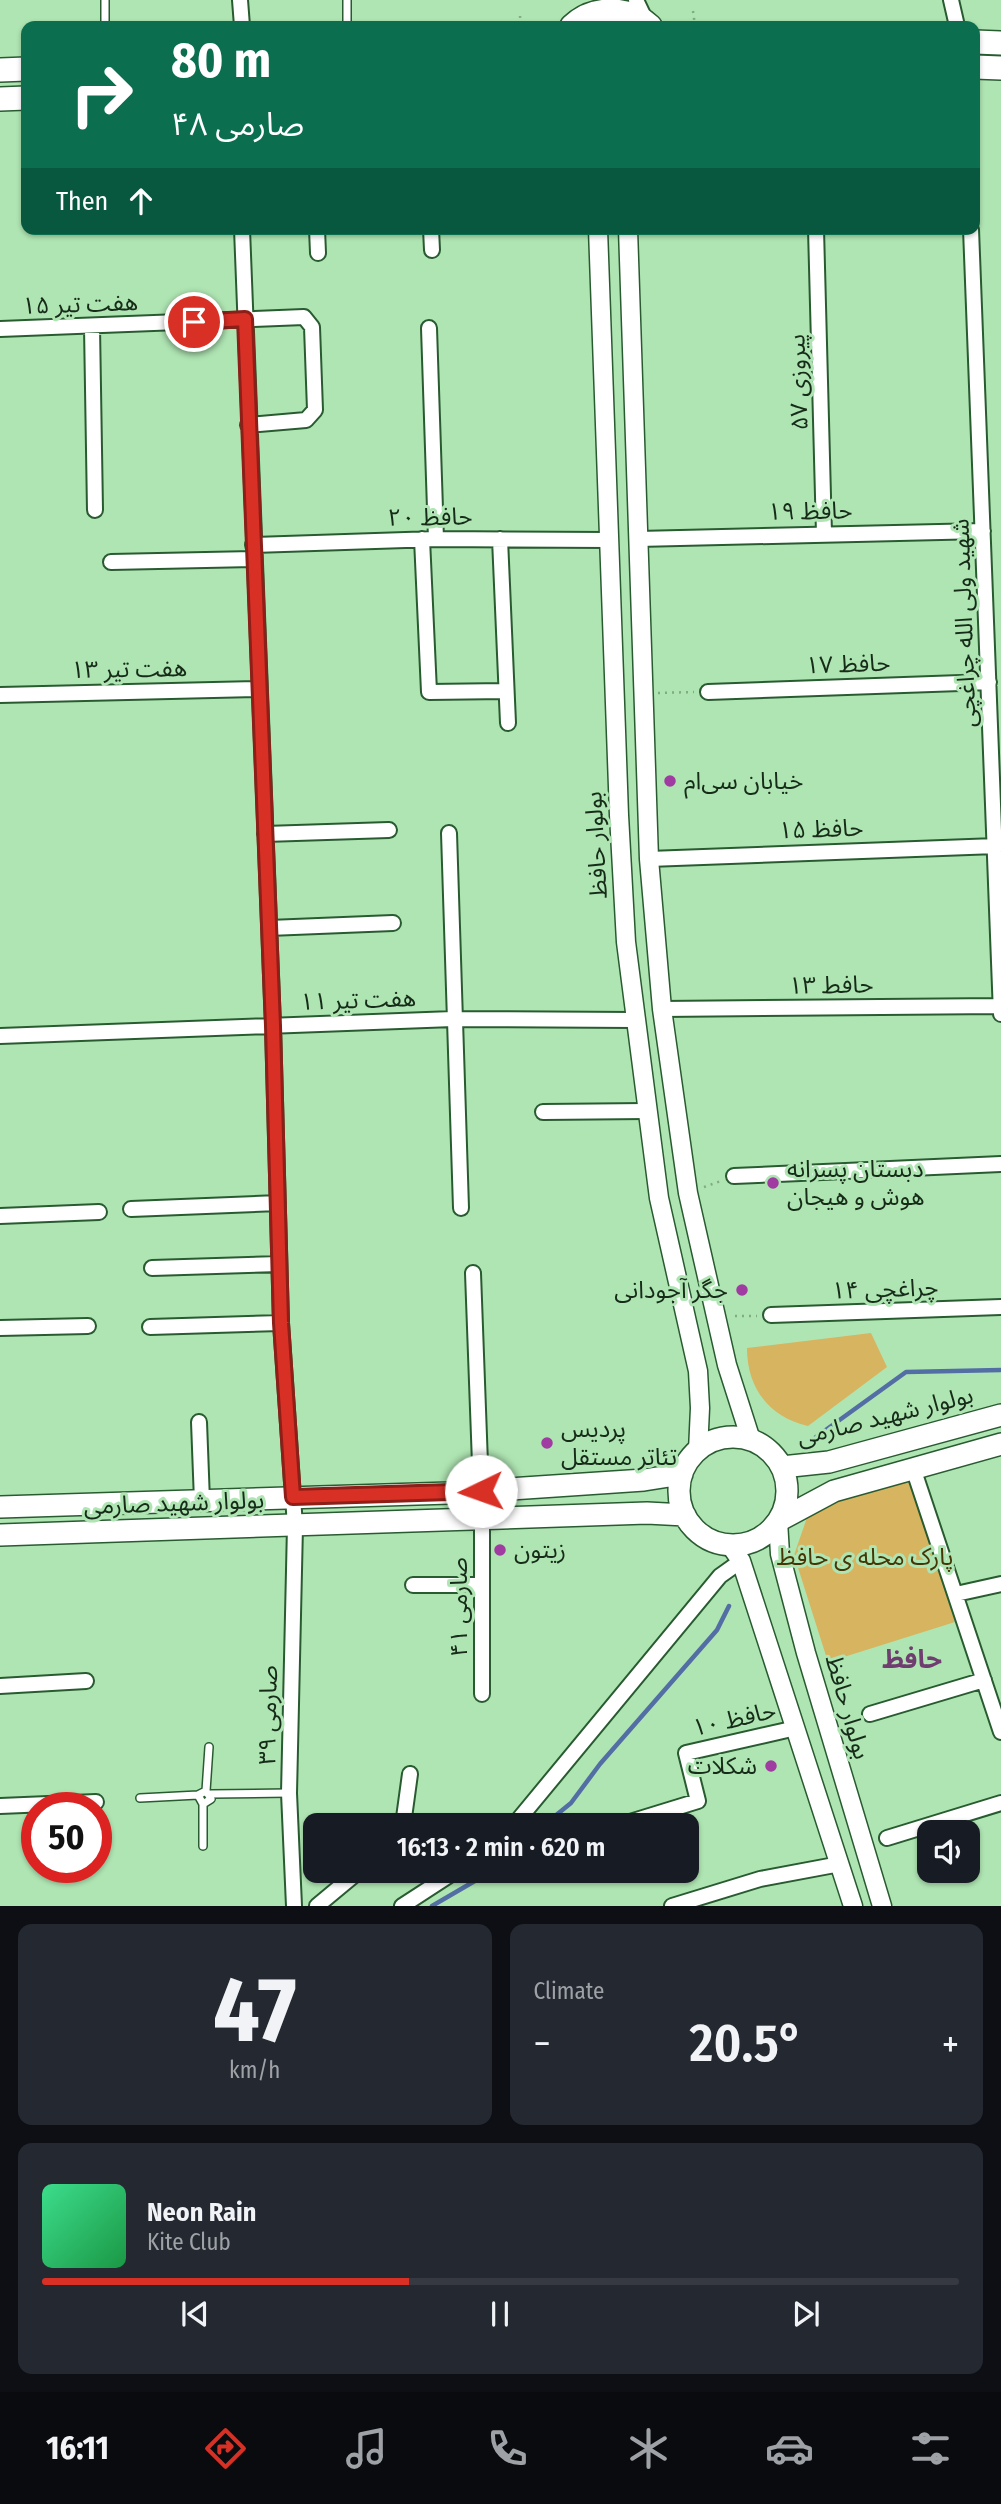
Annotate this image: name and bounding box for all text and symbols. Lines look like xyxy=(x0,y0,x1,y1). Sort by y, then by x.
text: 80 m xyxy=(171,31,271,90)
icon: right xyxy=(56,49,147,140)
text: صارمی ۴۸ xyxy=(171,105,304,143)
icon: ahead xyxy=(122,182,160,220)
text: Then xyxy=(56,186,108,217)
street label: هفت تیر ۱۵ xyxy=(21,288,139,320)
pin xyxy=(164,292,224,352)
icon: arrive xyxy=(175,303,213,341)
street label: پیروزی ۵۷ xyxy=(782,333,815,431)
street label: حافظ ۱۹ xyxy=(767,496,853,526)
street label: حافظ ۲۰ xyxy=(387,502,473,532)
street label: شهید ولی الله چراغچی xyxy=(946,518,983,728)
street label: حافظ ۱۷ xyxy=(805,649,891,679)
street label: هفت تیر ۱۳ xyxy=(71,654,187,684)
place label: خیابان سی‌ام xyxy=(684,767,803,799)
marker: خیابان سی‌ام xyxy=(662,773,678,789)
street label: بولوار حافظ xyxy=(579,791,613,899)
street label: حافظ ۱۵ xyxy=(778,814,864,844)
street label: حافط ۱۳ xyxy=(788,970,874,1000)
street label: هفت تیر ۱۱ xyxy=(299,984,417,1016)
place label: دبستان پسرانه هوش و هیجان xyxy=(787,1155,925,1211)
marker: دبستان پسرانه هوش و هیجان xyxy=(765,1175,781,1191)
street label: چراغچی ۱۴ xyxy=(831,1273,939,1306)
place label: جگر آجودانی xyxy=(614,1276,728,1304)
marker: جگر آجودانی xyxy=(734,1282,750,1298)
street label: بولوار شهید صارمی xyxy=(794,1381,976,1451)
place label: پردیس تئاتر مستقل xyxy=(561,1415,677,1471)
marker: پردیس تئاتر مستقل xyxy=(539,1435,555,1451)
position arrow xyxy=(444,1454,518,1528)
street label: بولوار شهید صارمی xyxy=(83,1486,265,1520)
place label: زیتون xyxy=(514,1536,566,1564)
marker: زیتون xyxy=(492,1542,508,1558)
park label: پارک محله ی حافظ xyxy=(777,1543,953,1572)
street label: صارمی ۴۱ xyxy=(445,1557,473,1657)
district label: حافظ xyxy=(882,1644,942,1675)
street label: بولوار حافظ xyxy=(820,1652,876,1762)
street label: صارمی ۳۹ xyxy=(253,1665,283,1765)
street label: حافظ ۱۰ xyxy=(689,1696,779,1742)
place label: شکلات xyxy=(688,1752,757,1780)
marker: شکلات xyxy=(763,1758,779,1774)
speed limit sign: 50 xyxy=(21,1792,112,1883)
map controls xyxy=(917,1820,980,1883)
button: sound xyxy=(917,1820,980,1883)
text: 16:13 · 2 min · 620 m xyxy=(397,1832,605,1863)
text: 47 xyxy=(213,1956,297,2065)
text: Climate xyxy=(534,1977,604,2005)
text: 20.5° xyxy=(690,2012,803,2075)
text: − xyxy=(534,2021,551,2067)
text: + xyxy=(942,2021,959,2067)
text: km/h xyxy=(229,2056,280,2084)
text: Neon Rain xyxy=(147,2197,256,2228)
text: Kite Club xyxy=(147,2228,231,2256)
icon: previous xyxy=(176,2295,214,2333)
icon: pause xyxy=(481,2295,519,2333)
icon: next xyxy=(787,2295,825,2333)
icon: directions xyxy=(201,2424,250,2473)
icon: music xyxy=(342,2424,391,2473)
icon: phone xyxy=(483,2424,532,2473)
icon: climate xyxy=(624,2424,673,2473)
icon: car xyxy=(765,2424,814,2473)
icon: filters xyxy=(906,2424,955,2473)
text: 16:11 xyxy=(46,2429,109,2467)

